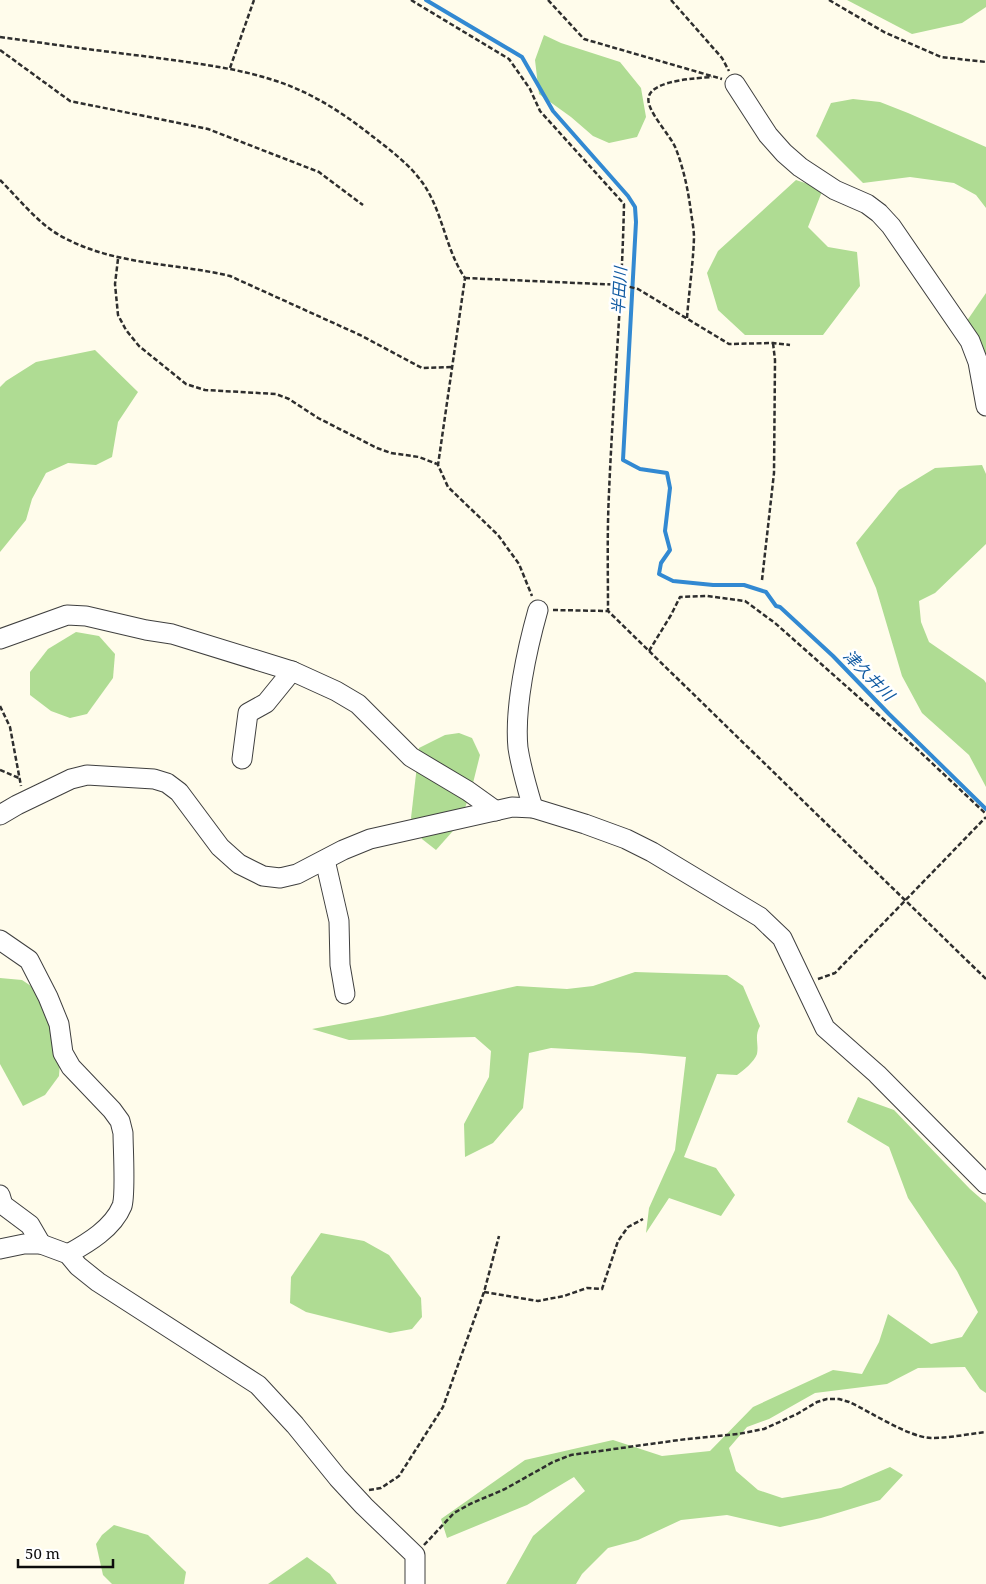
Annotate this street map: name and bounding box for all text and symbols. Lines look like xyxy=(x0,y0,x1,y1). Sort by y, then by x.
water label: 半田川 xyxy=(607,264,631,316)
water label: 津久井川 xyxy=(839,645,901,707)
scale bar xyxy=(18,1536,112,1568)
text: 50 m xyxy=(25,1543,60,1563)

